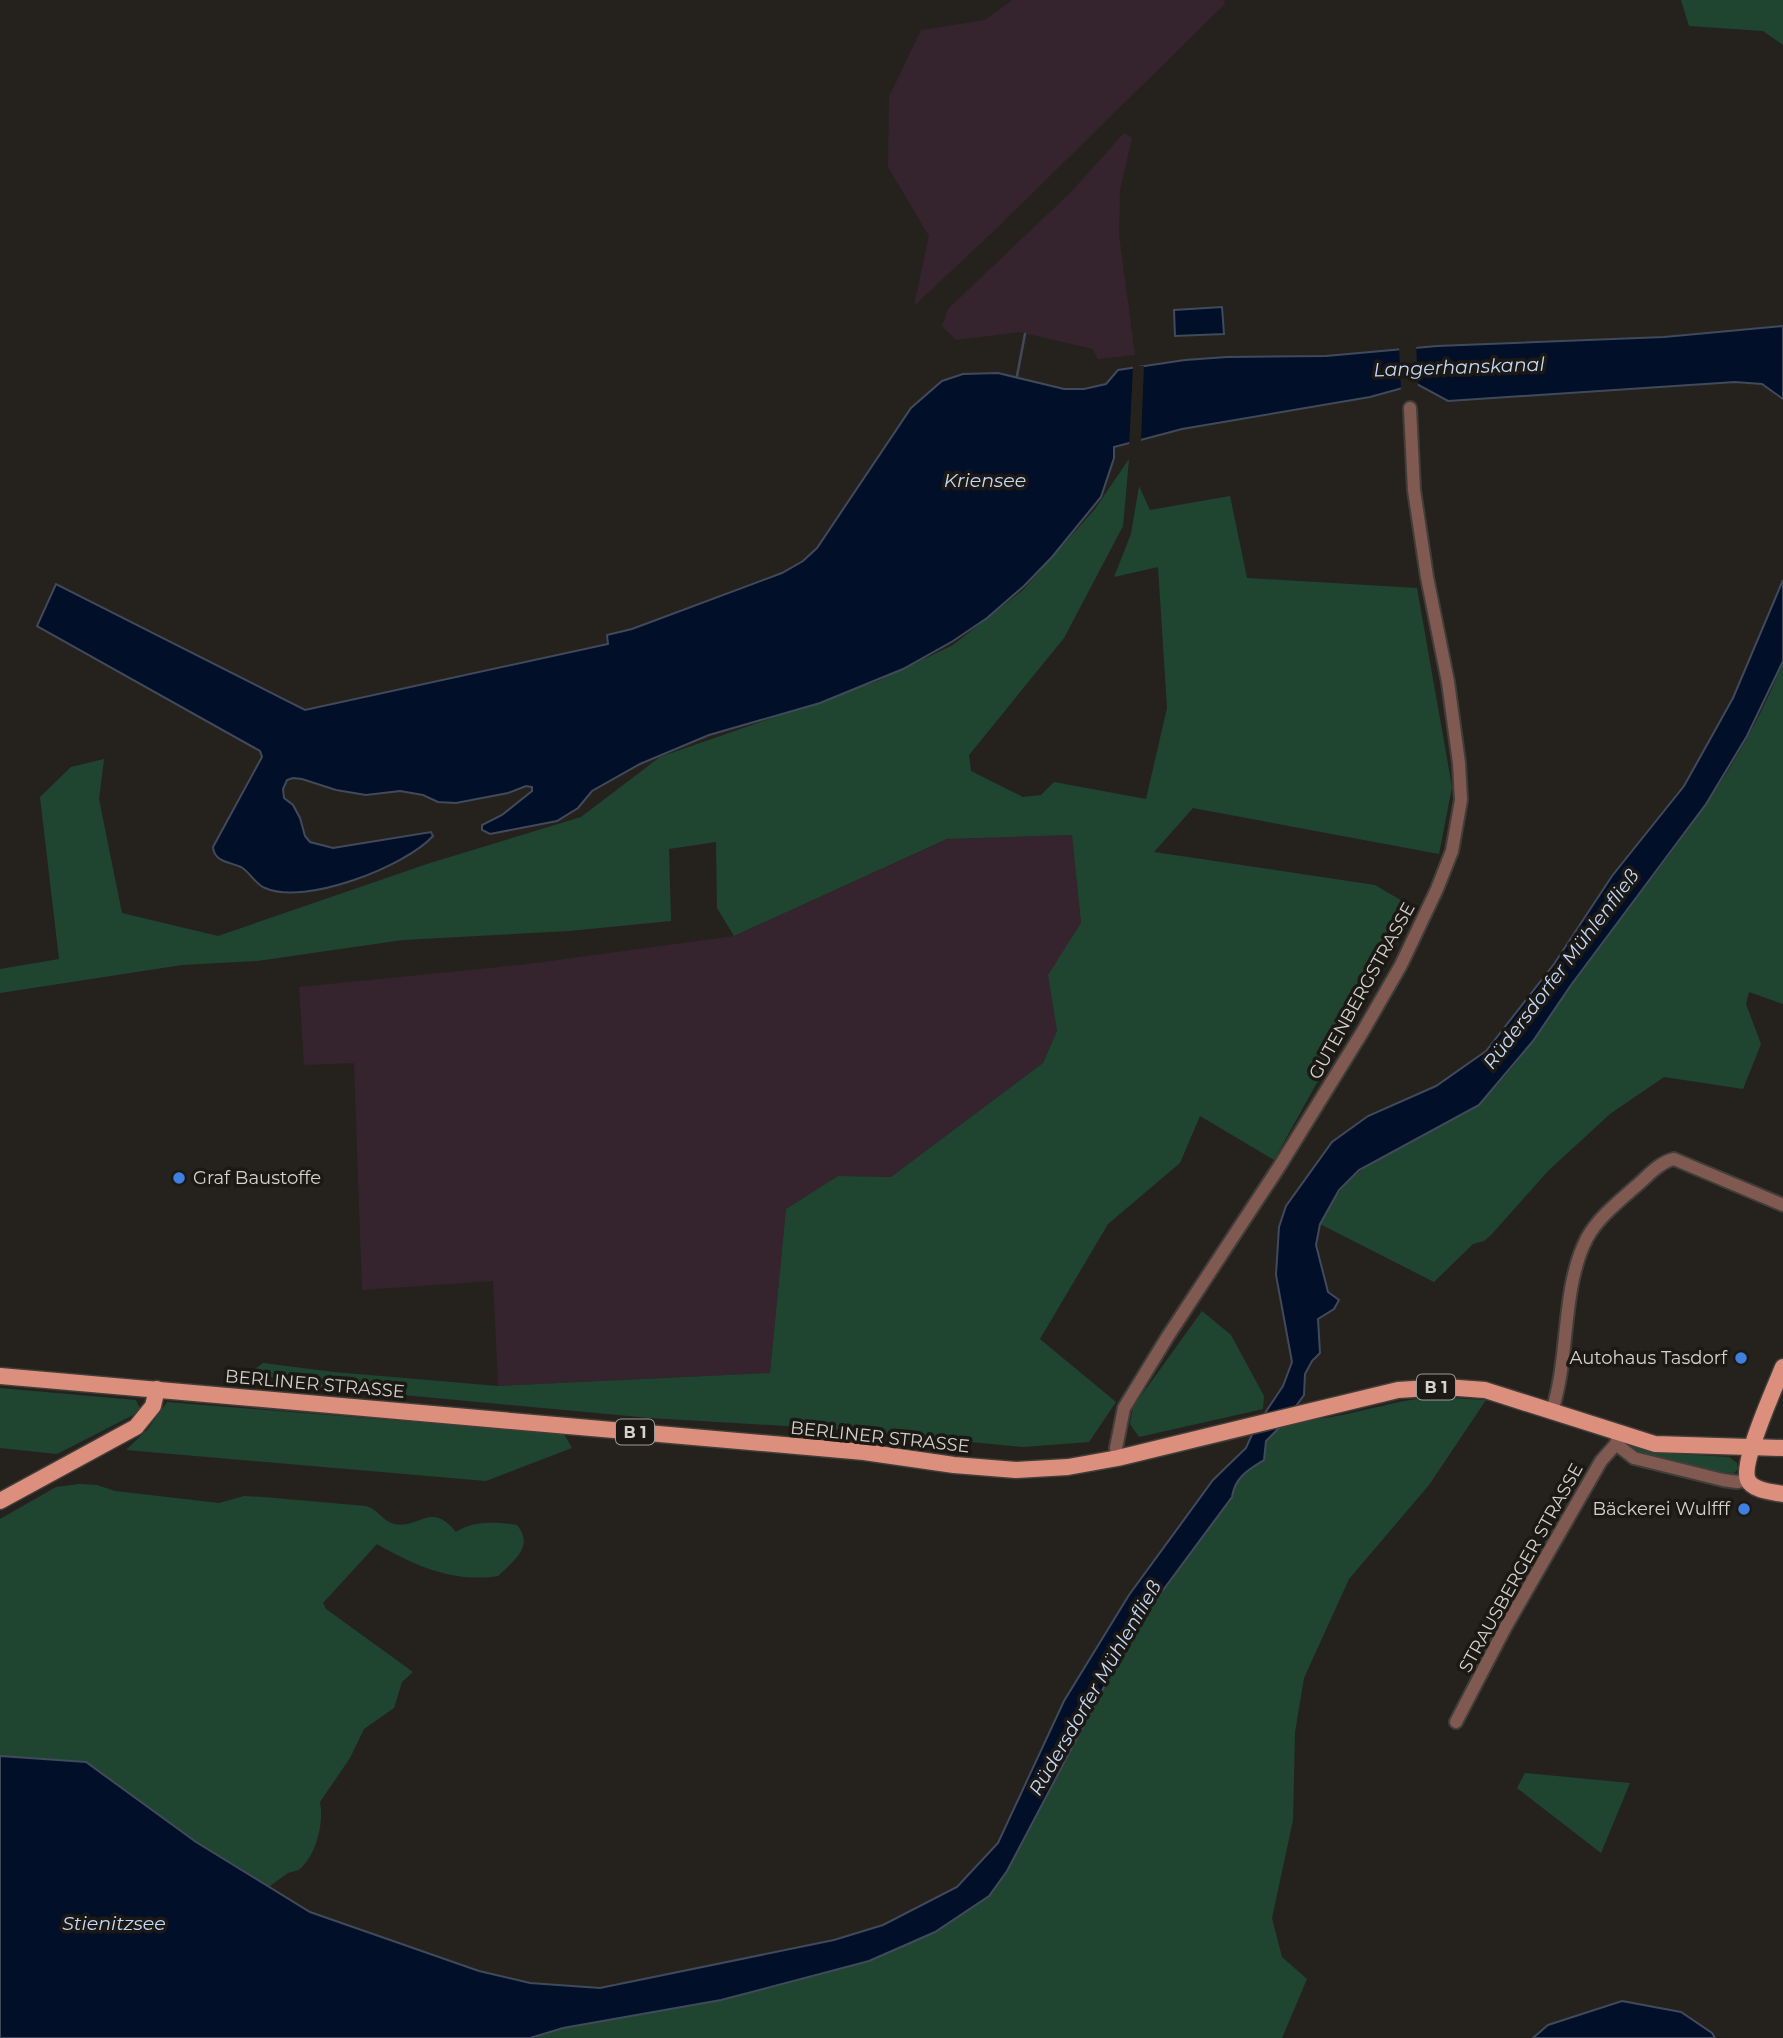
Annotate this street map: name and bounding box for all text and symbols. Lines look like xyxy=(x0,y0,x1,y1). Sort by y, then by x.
water label: Langerhanskanal xyxy=(1373,352,1546,381)
water label: Kriensee xyxy=(944,469,1026,492)
water label: Rüdersdorfer Mühlenfließ xyxy=(1478,864,1644,1074)
street label: GUTENBERGSTRASSE xyxy=(1304,899,1420,1083)
place label: Graf Baustoffe xyxy=(193,1167,321,1189)
marker: Graf Baustoffe xyxy=(171,1170,187,1186)
place label: Autohaus Tasdorf xyxy=(1570,1347,1728,1369)
marker: Autohaus Tasdorf xyxy=(1733,1350,1749,1366)
street label: BERLINER STRASSE xyxy=(224,1365,406,1403)
road number: B 1 xyxy=(1417,1374,1455,1400)
street label: BERLINER STRASSE xyxy=(789,1417,971,1457)
road number: B 1 xyxy=(616,1420,654,1444)
street label: STRAUSBERGER STRASSE xyxy=(1454,1460,1588,1676)
place label: Bäckerei Wulfff xyxy=(1592,1498,1731,1520)
marker: Bäckerei Wulfff xyxy=(1736,1501,1752,1517)
water label: Rüdersdorfer Mühlenfließ xyxy=(1024,1576,1166,1800)
water label: Stienitzsee xyxy=(62,1912,166,1935)

